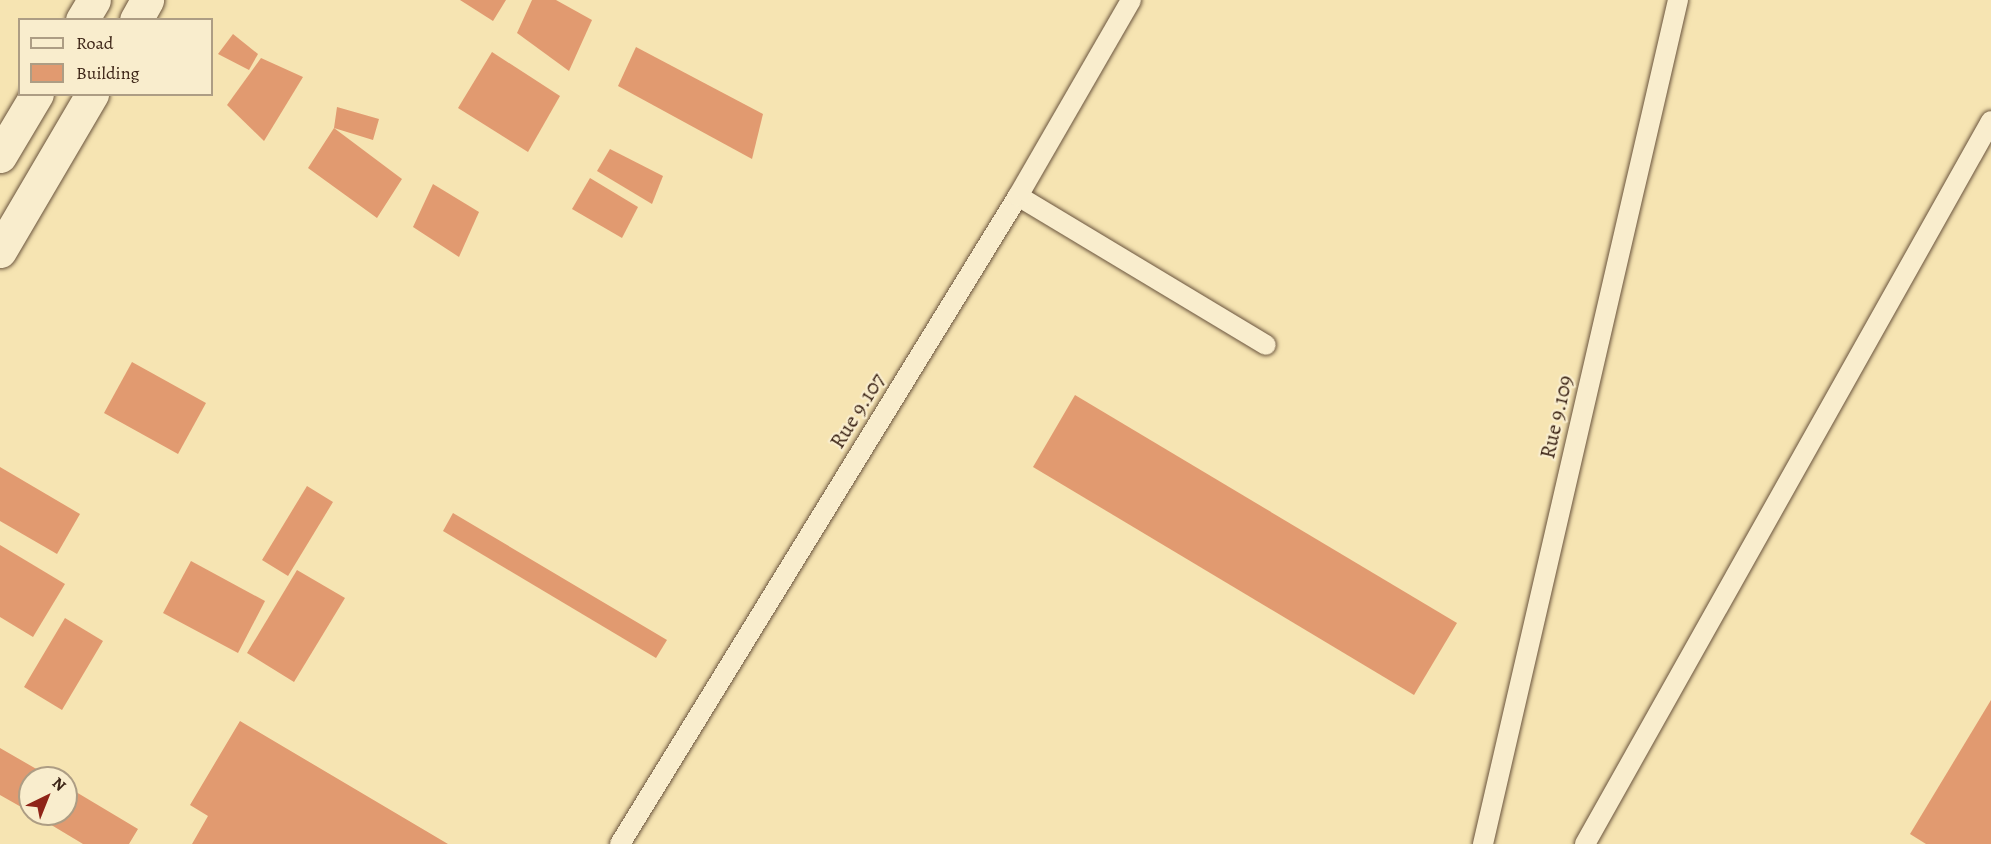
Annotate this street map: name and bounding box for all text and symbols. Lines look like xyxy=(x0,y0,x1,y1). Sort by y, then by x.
legend xyxy=(18,18,213,96)
text: Road xyxy=(76,31,113,55)
text: Building xyxy=(76,61,140,85)
street label: Rue 9.107 xyxy=(825,368,891,454)
street label: Rue 9.109 xyxy=(1535,373,1579,461)
north arrow xyxy=(18,766,78,826)
text: N xyxy=(47,772,71,796)

